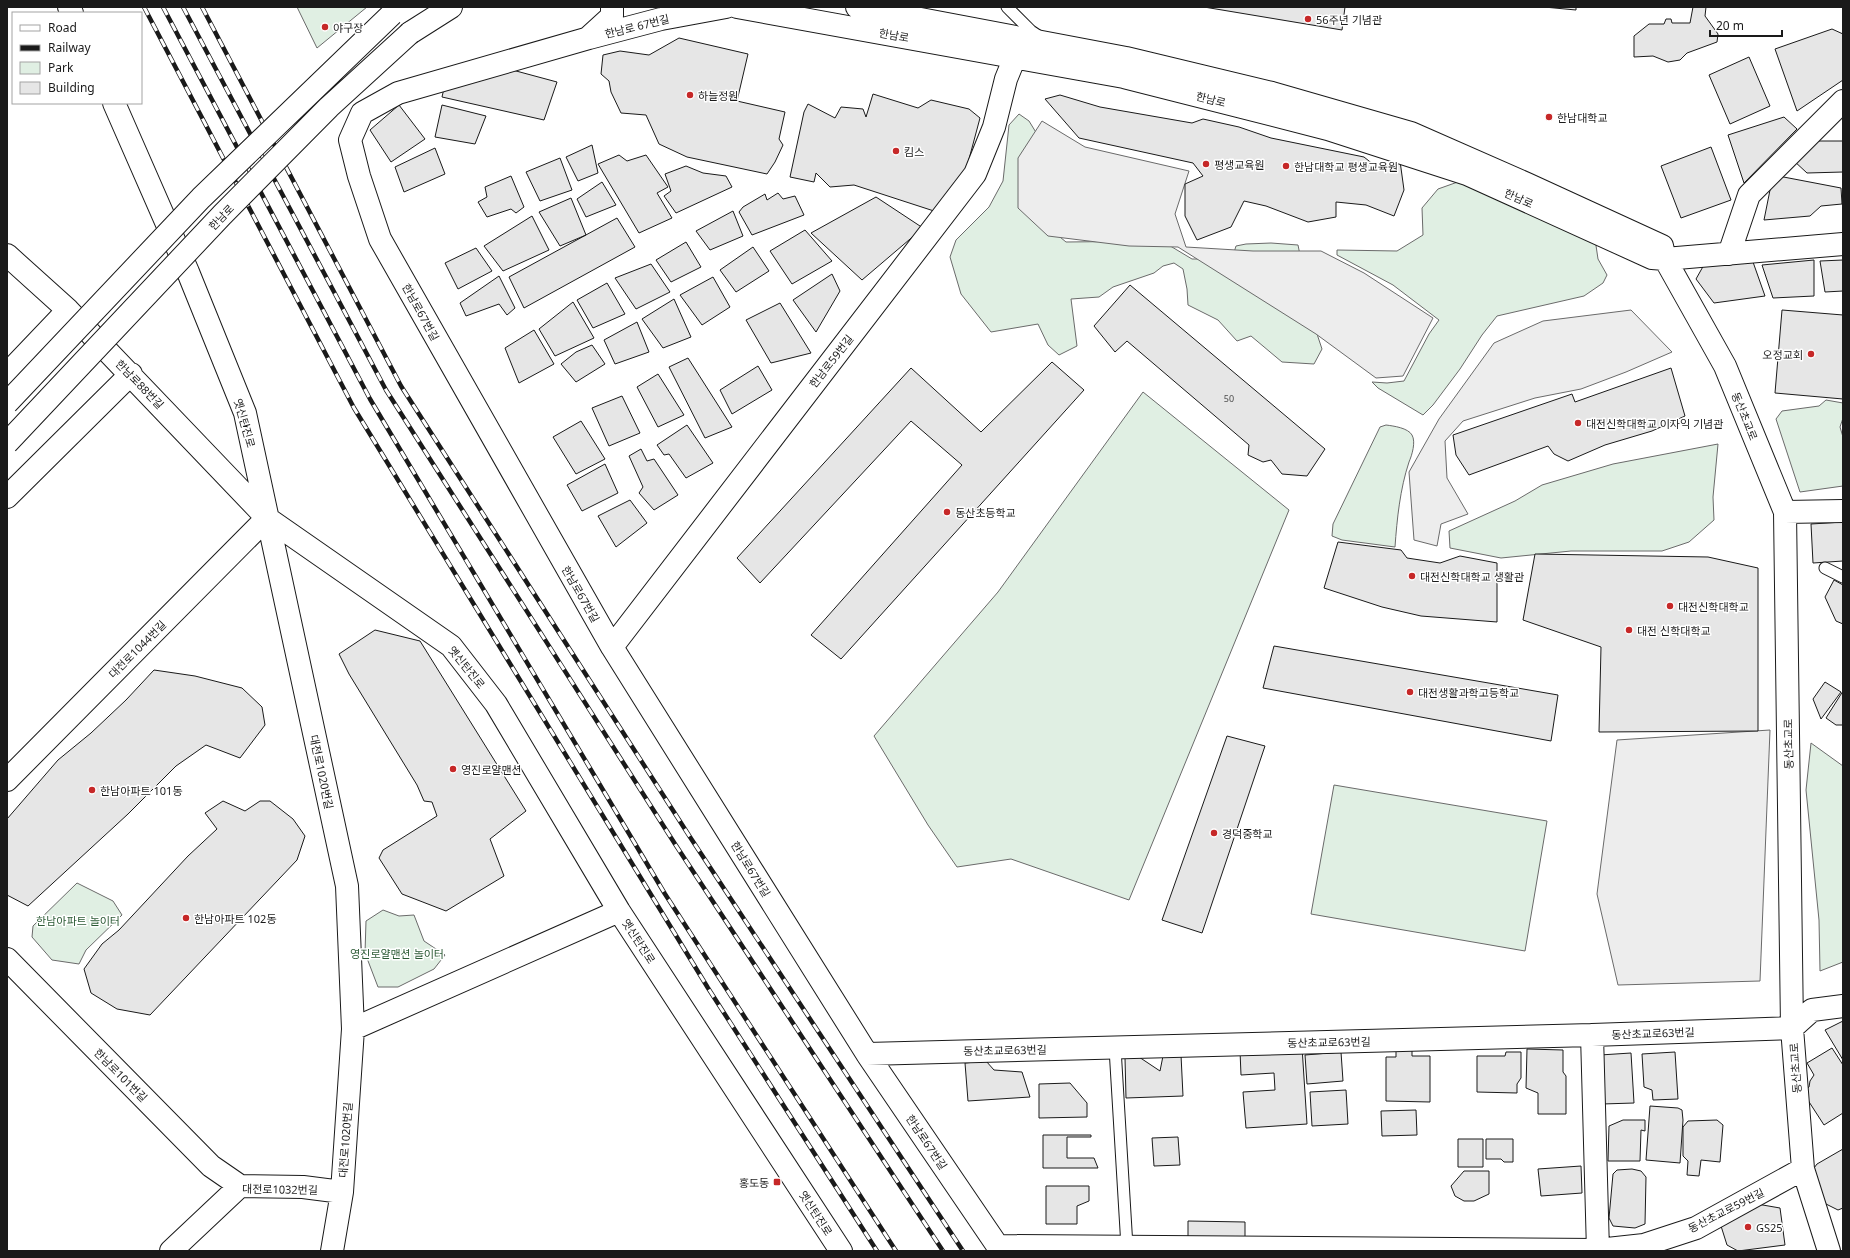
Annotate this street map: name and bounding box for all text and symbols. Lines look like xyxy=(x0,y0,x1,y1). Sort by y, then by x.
street label: 한남로 67번길 xyxy=(603,11,671,41)
legend xyxy=(12,12,142,104)
place label: 56주년 기념관 xyxy=(1316,12,1382,27)
scale bar xyxy=(1710,12,1782,38)
marker: 56주년 기념관 xyxy=(1303,14,1313,24)
text: 20 m xyxy=(1716,17,1744,34)
text: Road xyxy=(48,19,77,36)
place label: 야구장 xyxy=(333,20,363,35)
marker: 야구장 xyxy=(320,22,330,32)
street label: 한남로 xyxy=(878,25,910,45)
text: Railway xyxy=(48,39,92,56)
text: Park xyxy=(48,59,74,76)
text: Building xyxy=(48,79,95,96)
place label: 하늘정원 xyxy=(698,88,738,103)
street label: 한남로 xyxy=(1194,88,1228,110)
marker: 하늘정원 xyxy=(685,90,695,100)
place label: 한남대학교 xyxy=(1557,110,1608,125)
marker: 한남대학교 xyxy=(1544,112,1554,122)
place label: 킴스 xyxy=(904,144,924,159)
marker: 킴스 xyxy=(891,146,901,156)
place label: 평생교육원 xyxy=(1214,157,1265,172)
marker: 평생교육원 xyxy=(1201,159,1211,169)
place label: 한남대학교 평생교육원 xyxy=(1294,159,1398,174)
marker: 한남대학교 평생교육원 xyxy=(1281,161,1291,171)
street label: 한남로 xyxy=(1502,185,1536,211)
street label: 한남로 xyxy=(205,201,237,233)
street label: 한남로67번길 xyxy=(399,281,443,343)
street label: 한남로59번길 xyxy=(806,331,856,391)
place label: 오정교회 xyxy=(1763,347,1803,362)
marker: 오정교회 xyxy=(1806,349,1816,359)
street label: 한남로88번길 xyxy=(113,356,167,412)
street label: 동산초교로 xyxy=(1729,390,1761,442)
house number: 50 xyxy=(1224,392,1234,405)
street label: 옛신탄진로 xyxy=(231,397,259,449)
place label: 대전신학대학교 이자익 기념관 xyxy=(1586,416,1723,431)
marker: 대전신학대학교 이자익 기념관 xyxy=(1573,418,1583,428)
place label: 동산초등학교 xyxy=(955,505,1016,520)
marker: 동산초등학교 xyxy=(942,507,952,517)
street label: 한남로67번길 xyxy=(559,563,603,625)
place label: 대전신학대학교 생활관 xyxy=(1420,569,1524,584)
marker: 대전신학대학교 생활관 xyxy=(1407,571,1417,581)
place label: 대전신학대학교 xyxy=(1678,599,1749,614)
marker: 대전신학대학교 xyxy=(1665,601,1675,611)
street label: 대전로1044번길 xyxy=(105,617,169,681)
place label: 대전 신학대학교 xyxy=(1637,623,1711,638)
marker: 대전 신학대학교 xyxy=(1624,625,1634,635)
street label: 옛신탄진로 xyxy=(445,643,489,691)
place label: 대전생활과학고등학교 xyxy=(1418,685,1519,700)
marker: 대전생활과학고등학교 xyxy=(1405,687,1415,697)
street label: 동산초교로 xyxy=(1780,719,1796,769)
street label: 대전로1020번길 xyxy=(307,733,337,811)
place label: 영진로얄맨션 xyxy=(461,762,522,777)
marker: 영진로얄맨션 xyxy=(448,764,458,774)
place label: 한남아파트 101동 xyxy=(100,783,182,798)
marker: 한남아파트 101동 xyxy=(87,785,97,795)
place label: 경덕중학교 xyxy=(1222,826,1273,841)
marker: 경덕중학교 xyxy=(1209,828,1219,838)
street label: 한남로67번길 xyxy=(728,838,774,900)
place label: 한남아파트 102동 xyxy=(194,911,276,926)
park label: 한남아파트 놀이터 xyxy=(36,913,120,928)
marker: 한남아파트 102동 xyxy=(181,913,191,923)
street label: 옛신탄진로 xyxy=(619,916,659,966)
park label: 영진로얄맨션 놀이터 xyxy=(350,946,444,961)
street label: 동산초교로63번길 xyxy=(1611,1024,1695,1042)
street label: 동산초교로63번길 xyxy=(1287,1034,1371,1050)
street label: 동산초교로63번길 xyxy=(963,1042,1047,1058)
street label: 동산초교로 xyxy=(1786,1042,1804,1094)
street label: 한남로101번길 xyxy=(91,1045,151,1105)
street label: 대전로1020번길 xyxy=(335,1102,355,1178)
street label: 한남로67번길 xyxy=(903,1112,951,1172)
place label: 홍도동 xyxy=(739,1175,769,1190)
marker: 홍도동 xyxy=(772,1177,782,1187)
street label: 대전로1032번길 xyxy=(242,1181,318,1197)
street label: 동산초교로59번길 xyxy=(1685,1184,1767,1236)
street label: 옛신탄진로 xyxy=(796,1188,836,1238)
place label: GS25 xyxy=(1756,1220,1783,1235)
marker: GS25 xyxy=(1743,1222,1753,1232)

